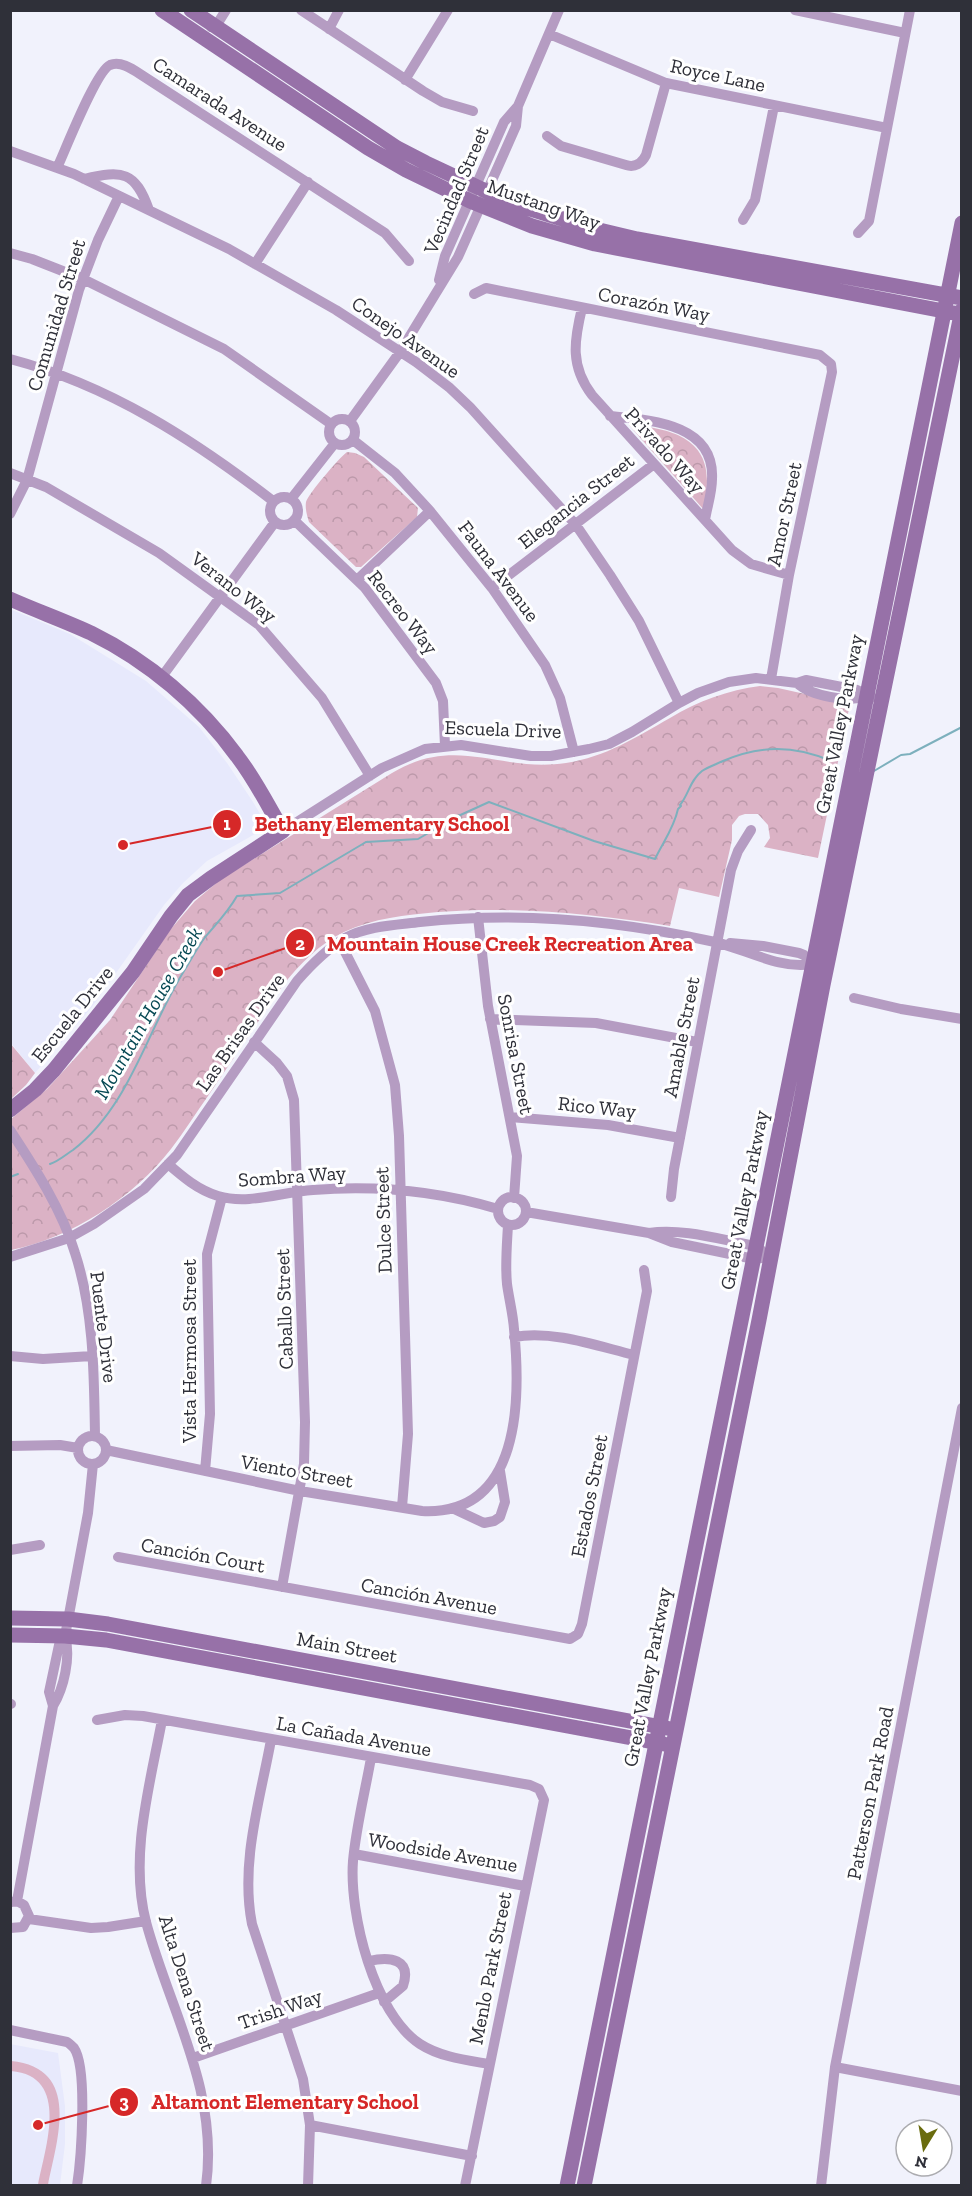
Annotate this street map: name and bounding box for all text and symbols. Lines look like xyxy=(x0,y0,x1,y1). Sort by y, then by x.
street label: Camarada Avenue xyxy=(148,52,292,156)
street label: Royce Lane xyxy=(668,53,768,97)
street label: Vecindad Street xyxy=(418,122,494,258)
street label: Mustang Way xyxy=(484,173,604,235)
street label: Comunidad Street xyxy=(21,236,91,394)
street label: Corazón Way xyxy=(596,281,713,327)
street label: Conejo Avenue xyxy=(347,291,465,383)
street label: Privado Way xyxy=(620,402,710,499)
street label: Elegancia Street xyxy=(513,448,639,554)
street label: Amor Street xyxy=(761,459,807,568)
street label: Fauna Avenue xyxy=(453,516,545,626)
street label: Verano Way xyxy=(186,546,282,628)
street label: Recreo Way xyxy=(363,565,444,659)
street label: Great Valley Parkway xyxy=(810,631,868,816)
street label: Escuela Drive xyxy=(444,715,562,743)
callout: Bethany Elementary School xyxy=(212,804,522,843)
text: Bethany Elementary School xyxy=(254,811,510,836)
text: 1 xyxy=(223,813,231,835)
water label: Mountain House Creek xyxy=(88,922,207,1103)
callout: Mountain House Creek Recreation Area xyxy=(285,924,706,963)
text: Mountain House Creek Recreation Area xyxy=(327,931,693,956)
text: 2 xyxy=(295,933,305,955)
street label: Escuela Drive xyxy=(26,961,118,1067)
street label: Las Brisas Drive xyxy=(190,968,290,1096)
street label: Amable Street xyxy=(658,974,705,1099)
street label: Sonrisa Street xyxy=(493,992,540,1117)
street label: Rico Way xyxy=(557,1091,638,1123)
street label: Great Valley Parkway xyxy=(715,1107,773,1292)
street label: Sombra Way xyxy=(237,1160,348,1192)
street label: Dulce Street xyxy=(369,1166,397,1274)
street label: Caballo Street xyxy=(270,1248,298,1370)
street label: Vista Hermosa Street xyxy=(177,1258,201,1444)
street label: Puente Drive xyxy=(85,1270,123,1384)
street label: Estados Street xyxy=(565,1432,613,1560)
street label: Viento Street xyxy=(238,1449,356,1493)
street label: Canción Court xyxy=(139,1532,267,1578)
street label: Canción Avenue xyxy=(359,1572,499,1620)
street label: Great Valley Parkway xyxy=(618,1584,676,1769)
street label: Main Street xyxy=(295,1626,400,1668)
street label: Patterson Park Road xyxy=(841,1704,899,1882)
street label: La Cañada Avenue xyxy=(275,1711,433,1761)
street label: Woodside Avenue xyxy=(366,1827,520,1877)
street label: Menlo Park Street xyxy=(463,1889,517,2046)
street label: Alta Dena Street xyxy=(154,1912,220,2055)
street label: Trish Way xyxy=(235,1983,326,2035)
callout: Altamont Elementary School xyxy=(109,2082,431,2121)
text: Altamont Elementary School xyxy=(151,2089,419,2114)
text: 3 xyxy=(119,2091,129,2113)
north arrow xyxy=(894,2118,954,2178)
text: N xyxy=(913,2152,929,2173)

